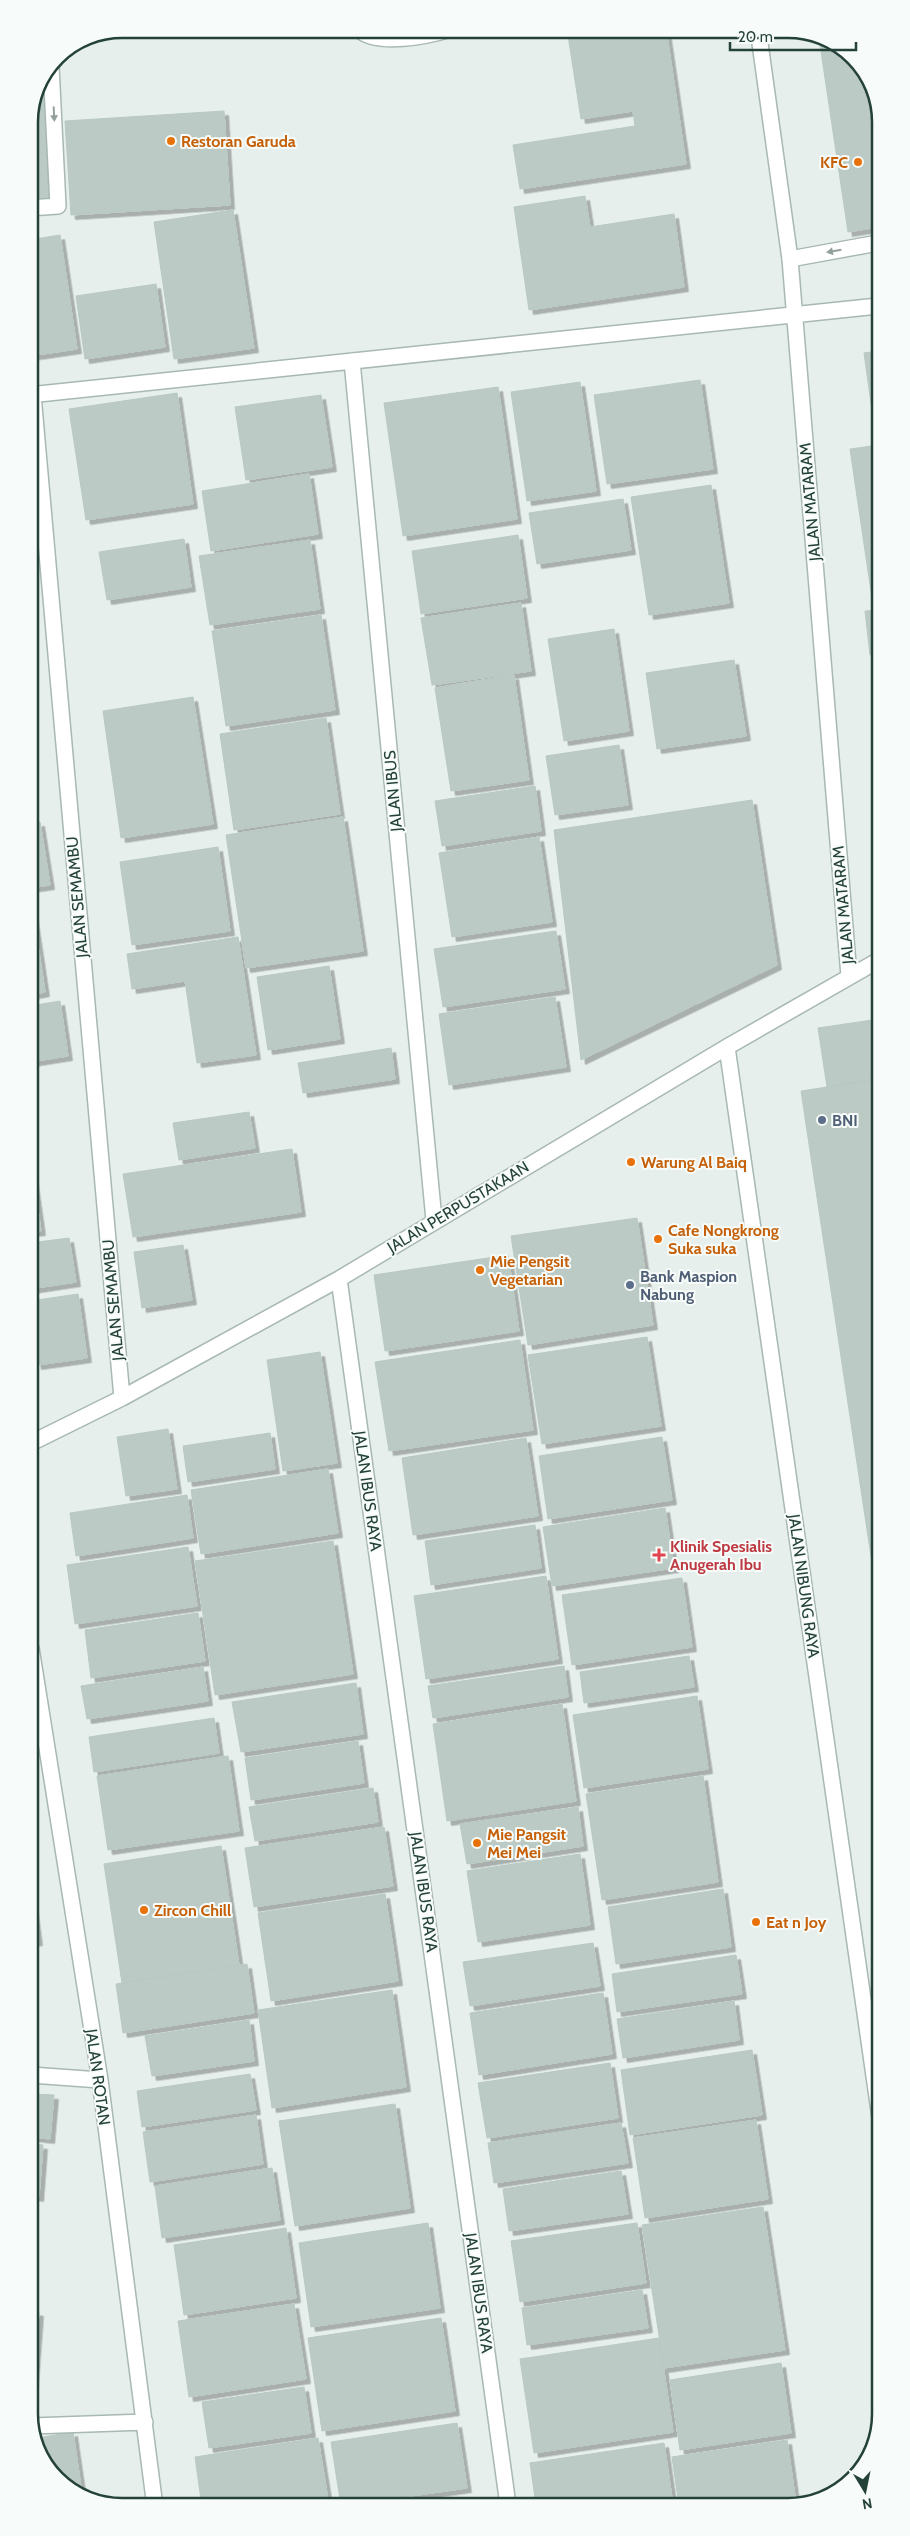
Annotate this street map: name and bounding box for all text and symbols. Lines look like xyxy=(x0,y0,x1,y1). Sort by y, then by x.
scale bar xyxy=(730,20,856,52)
text: 20 m xyxy=(738,28,773,46)
one-way arrow xyxy=(50,107,58,123)
place label: Restoran Garuda xyxy=(181,132,296,151)
marker: Restoran Garuda xyxy=(165,135,177,147)
place label: KFC xyxy=(820,153,848,172)
marker: KFC xyxy=(852,156,864,168)
one-way arrow xyxy=(826,248,842,256)
street label: JALAN MATARAM xyxy=(795,442,825,563)
street label: JALAN IBUS xyxy=(380,750,406,833)
street label: JALAN SEMAMBU xyxy=(62,836,92,959)
street label: JALAN MATARAM xyxy=(828,845,858,966)
place label: BNI xyxy=(832,1111,858,1130)
marker: BNI xyxy=(816,1114,828,1126)
place label: Warung Al Baiq xyxy=(641,1153,747,1172)
marker: Warung Al Baiq xyxy=(625,1156,637,1168)
street label: JALAN PERPUSTAKAAN xyxy=(383,1157,532,1257)
place label: Cafe Nongkrong Suka suka xyxy=(668,1221,779,1258)
marker: Cafe Nongkrong Suka suka xyxy=(652,1233,664,1245)
street label: JALAN SEMAMBU xyxy=(98,1239,128,1362)
place label: Mie Pengsit Vegetarian xyxy=(490,1252,570,1289)
marker: Mie Pengsit Vegetarian xyxy=(474,1264,486,1276)
place label: Bank Maspion Nabung xyxy=(640,1267,737,1304)
marker: Bank Maspion Nabung xyxy=(624,1279,636,1291)
street label: JALAN IBUS RAYA xyxy=(350,1429,386,1552)
street label: JALAN NIBUNG RAYA xyxy=(784,1512,824,1659)
place label: Klinik Spesialis Anugerah Ibu xyxy=(670,1537,772,1574)
marker: Klinik Spesialis Anugerah Ibu xyxy=(652,1548,666,1562)
place label: Mie Pangsit Mei Mei xyxy=(487,1825,567,1862)
street label: JALAN IBUS RAYA xyxy=(406,1830,442,1953)
marker: Mie Pangsit Mei Mei xyxy=(471,1837,483,1849)
place label: Zircon Chill xyxy=(154,1901,231,1920)
marker: Zircon Chill xyxy=(138,1904,150,1916)
place label: Eat n Joy xyxy=(766,1913,827,1932)
marker: Eat n Joy xyxy=(750,1916,762,1928)
street label: JALAN ROTAN xyxy=(82,2027,114,2126)
street label: JALAN IBUS RAYA xyxy=(461,2231,497,2354)
north arrow xyxy=(840,2466,890,2516)
text: N xyxy=(861,2494,874,2514)

